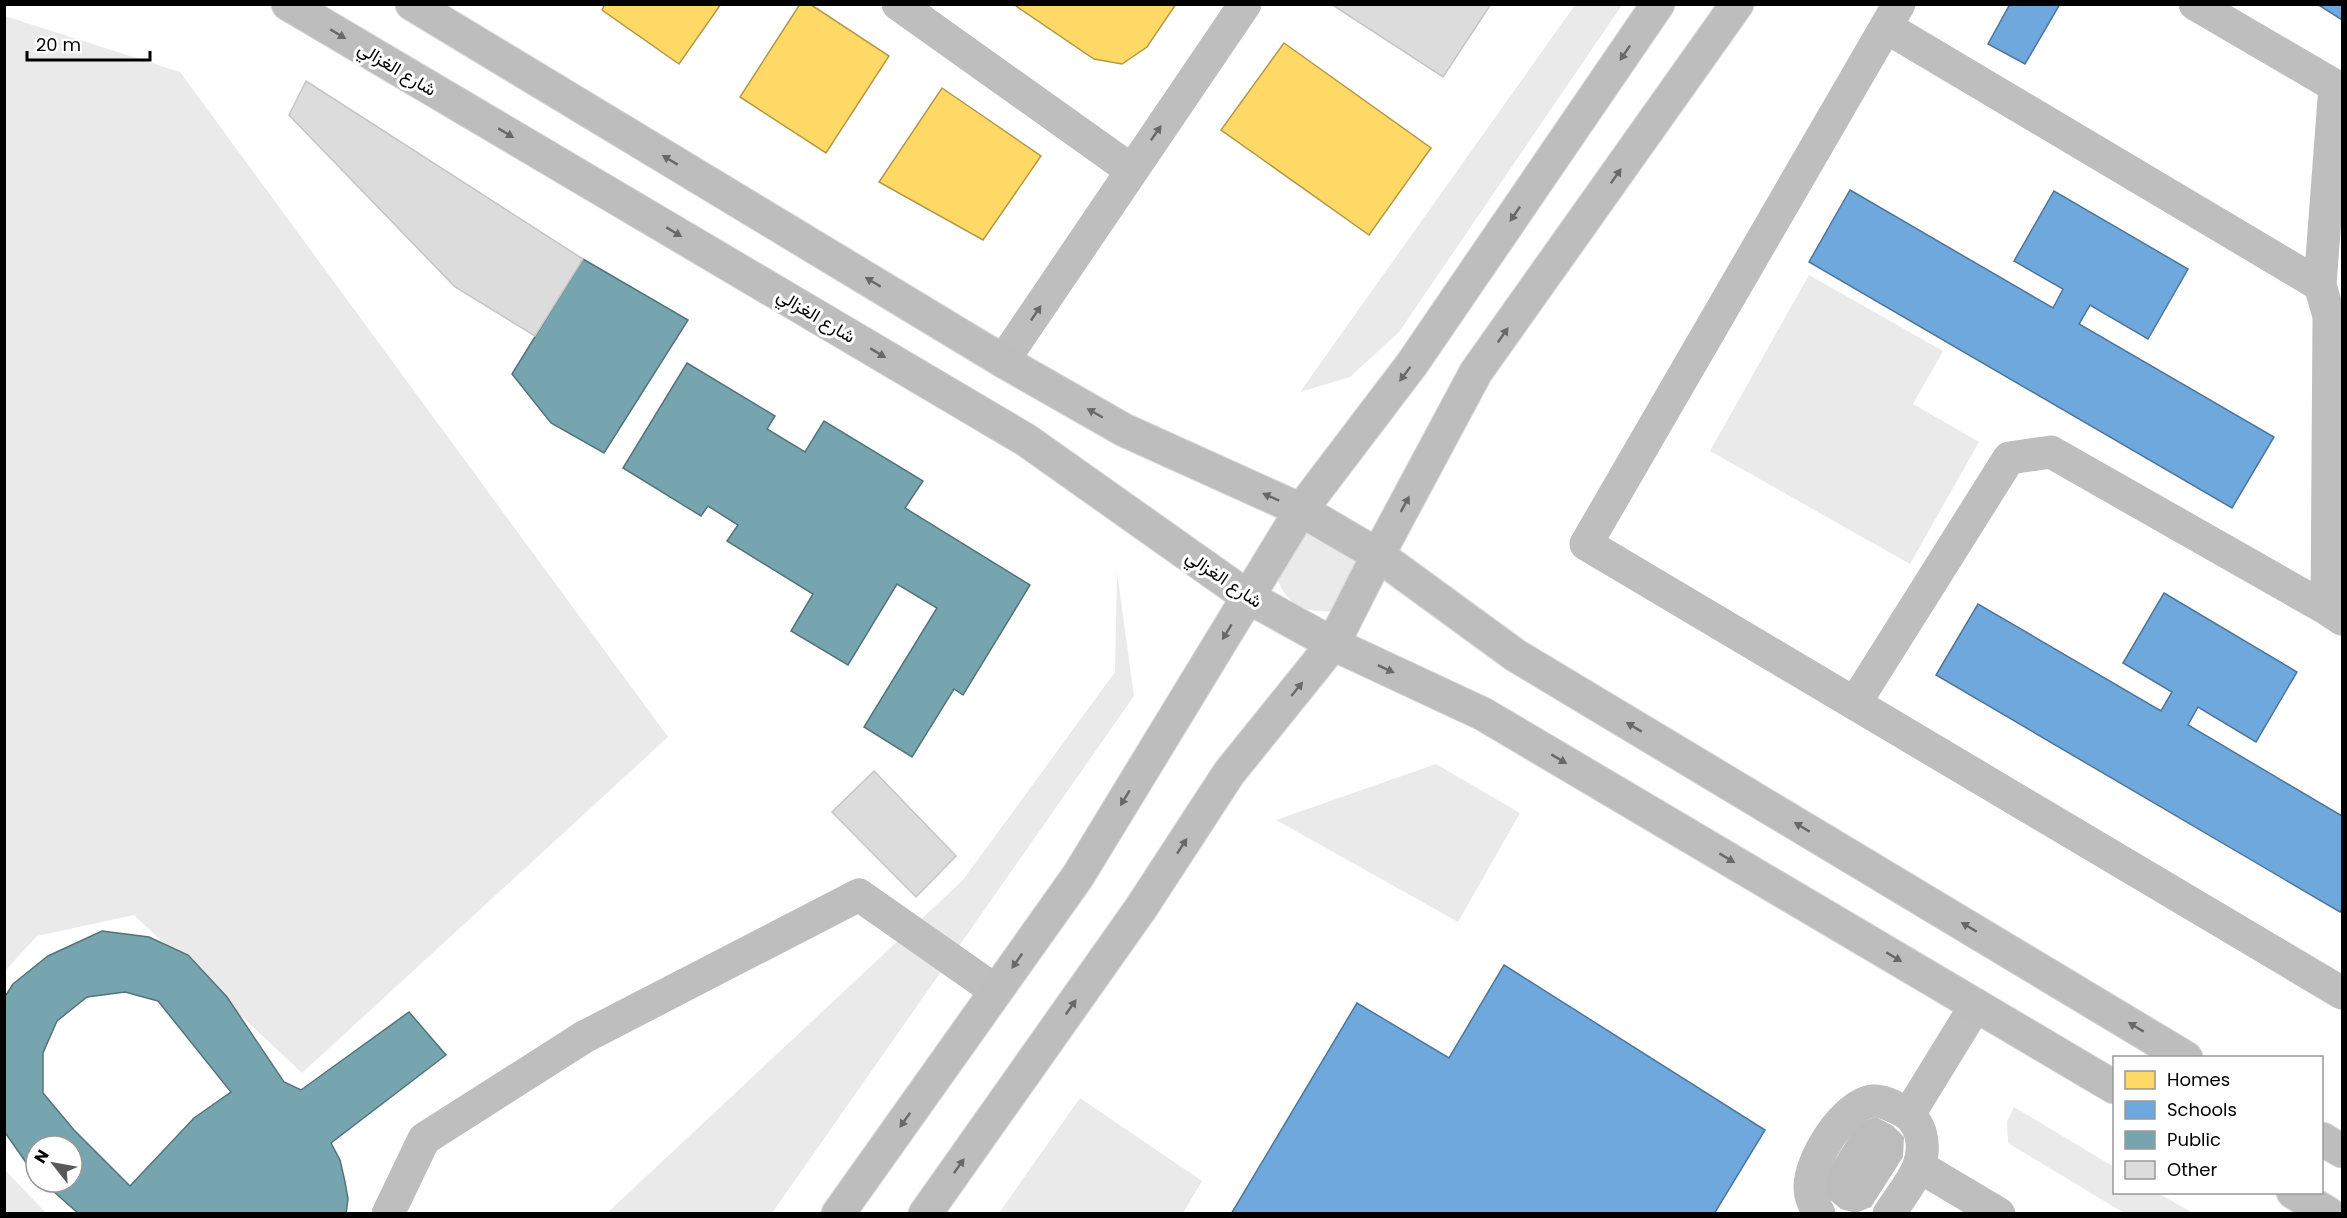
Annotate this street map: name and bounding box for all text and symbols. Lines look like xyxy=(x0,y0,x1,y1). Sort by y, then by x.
scale bar xyxy=(27,24,150,62)
one-way arrow xyxy=(330,29,346,40)
text: 20 m xyxy=(36,32,81,57)
street label: شارع الغزالي xyxy=(352,35,441,104)
one-way arrow xyxy=(1619,44,1631,60)
one-way arrow xyxy=(1150,126,1162,142)
one-way arrow xyxy=(498,128,514,139)
one-way arrow xyxy=(661,155,678,165)
one-way arrow xyxy=(1610,168,1621,184)
one-way arrow xyxy=(1509,205,1521,221)
one-way arrow xyxy=(666,227,682,238)
one-way arrow xyxy=(865,277,881,288)
street label: شارع الغزالي xyxy=(771,282,860,351)
one-way arrow xyxy=(1030,305,1042,321)
one-way arrow xyxy=(1497,327,1508,343)
one-way arrow xyxy=(870,347,886,358)
one-way arrow xyxy=(1399,367,1411,382)
one-way arrow xyxy=(1087,408,1103,419)
one-way arrow xyxy=(1263,492,1280,501)
one-way arrow xyxy=(1400,495,1410,512)
street label: شارع الغزالي xyxy=(1179,544,1268,616)
one-way arrow xyxy=(1222,624,1232,641)
one-way arrow xyxy=(1377,664,1395,674)
one-way arrow xyxy=(1290,681,1303,697)
one-way arrow xyxy=(1626,721,1642,732)
one-way arrow xyxy=(1551,754,1568,764)
one-way arrow xyxy=(1120,790,1131,807)
one-way arrow xyxy=(1793,822,1810,832)
one-way arrow xyxy=(1176,838,1187,854)
one-way arrow xyxy=(1719,853,1736,863)
one-way arrow xyxy=(1961,922,1977,933)
one-way arrow xyxy=(1011,952,1023,968)
one-way arrow xyxy=(1886,952,1903,962)
one-way arrow xyxy=(1065,999,1077,1015)
one-way arrow xyxy=(2128,1022,2144,1033)
legend xyxy=(2113,1056,2323,1194)
text: Homes xyxy=(2167,1067,2230,1092)
text: Schools xyxy=(2167,1097,2237,1122)
one-way arrow xyxy=(900,1112,911,1128)
text: Public xyxy=(2167,1127,2221,1152)
north arrow xyxy=(24,1134,84,1194)
text: N xyxy=(29,1145,55,1168)
text: Other xyxy=(2167,1157,2217,1182)
one-way arrow xyxy=(952,1158,964,1173)

